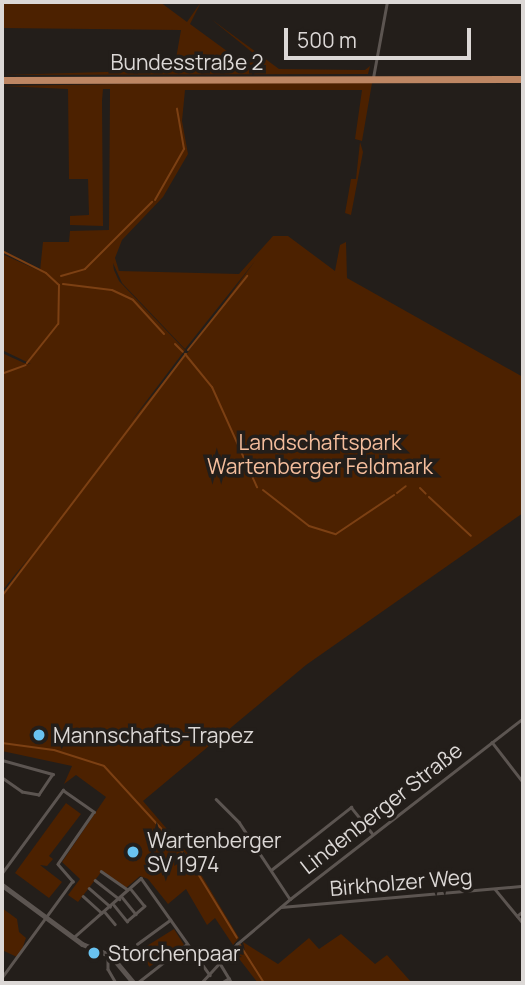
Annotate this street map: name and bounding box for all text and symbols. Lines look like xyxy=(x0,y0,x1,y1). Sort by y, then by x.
scale bar xyxy=(287,14,474,58)
text: 500 m xyxy=(297,26,357,54)
street label: Bundesstraße 2 xyxy=(111,49,263,75)
park label: Landschaftspark Wartenberger Feldmark xyxy=(207,429,433,479)
place label: Mannschafts-Trapez xyxy=(53,722,254,748)
marker: Mannschafts-Trapez xyxy=(31,727,47,743)
street label: Lindenberger Straße xyxy=(295,737,467,879)
place label: Wartenberger SV 1974 xyxy=(147,827,281,877)
marker: Wartenberger SV 1974 xyxy=(125,844,141,860)
street label: Birkholzer Weg xyxy=(329,863,473,901)
place label: Storchenpaar xyxy=(108,940,241,966)
marker: Storchenpaar xyxy=(86,945,102,961)

